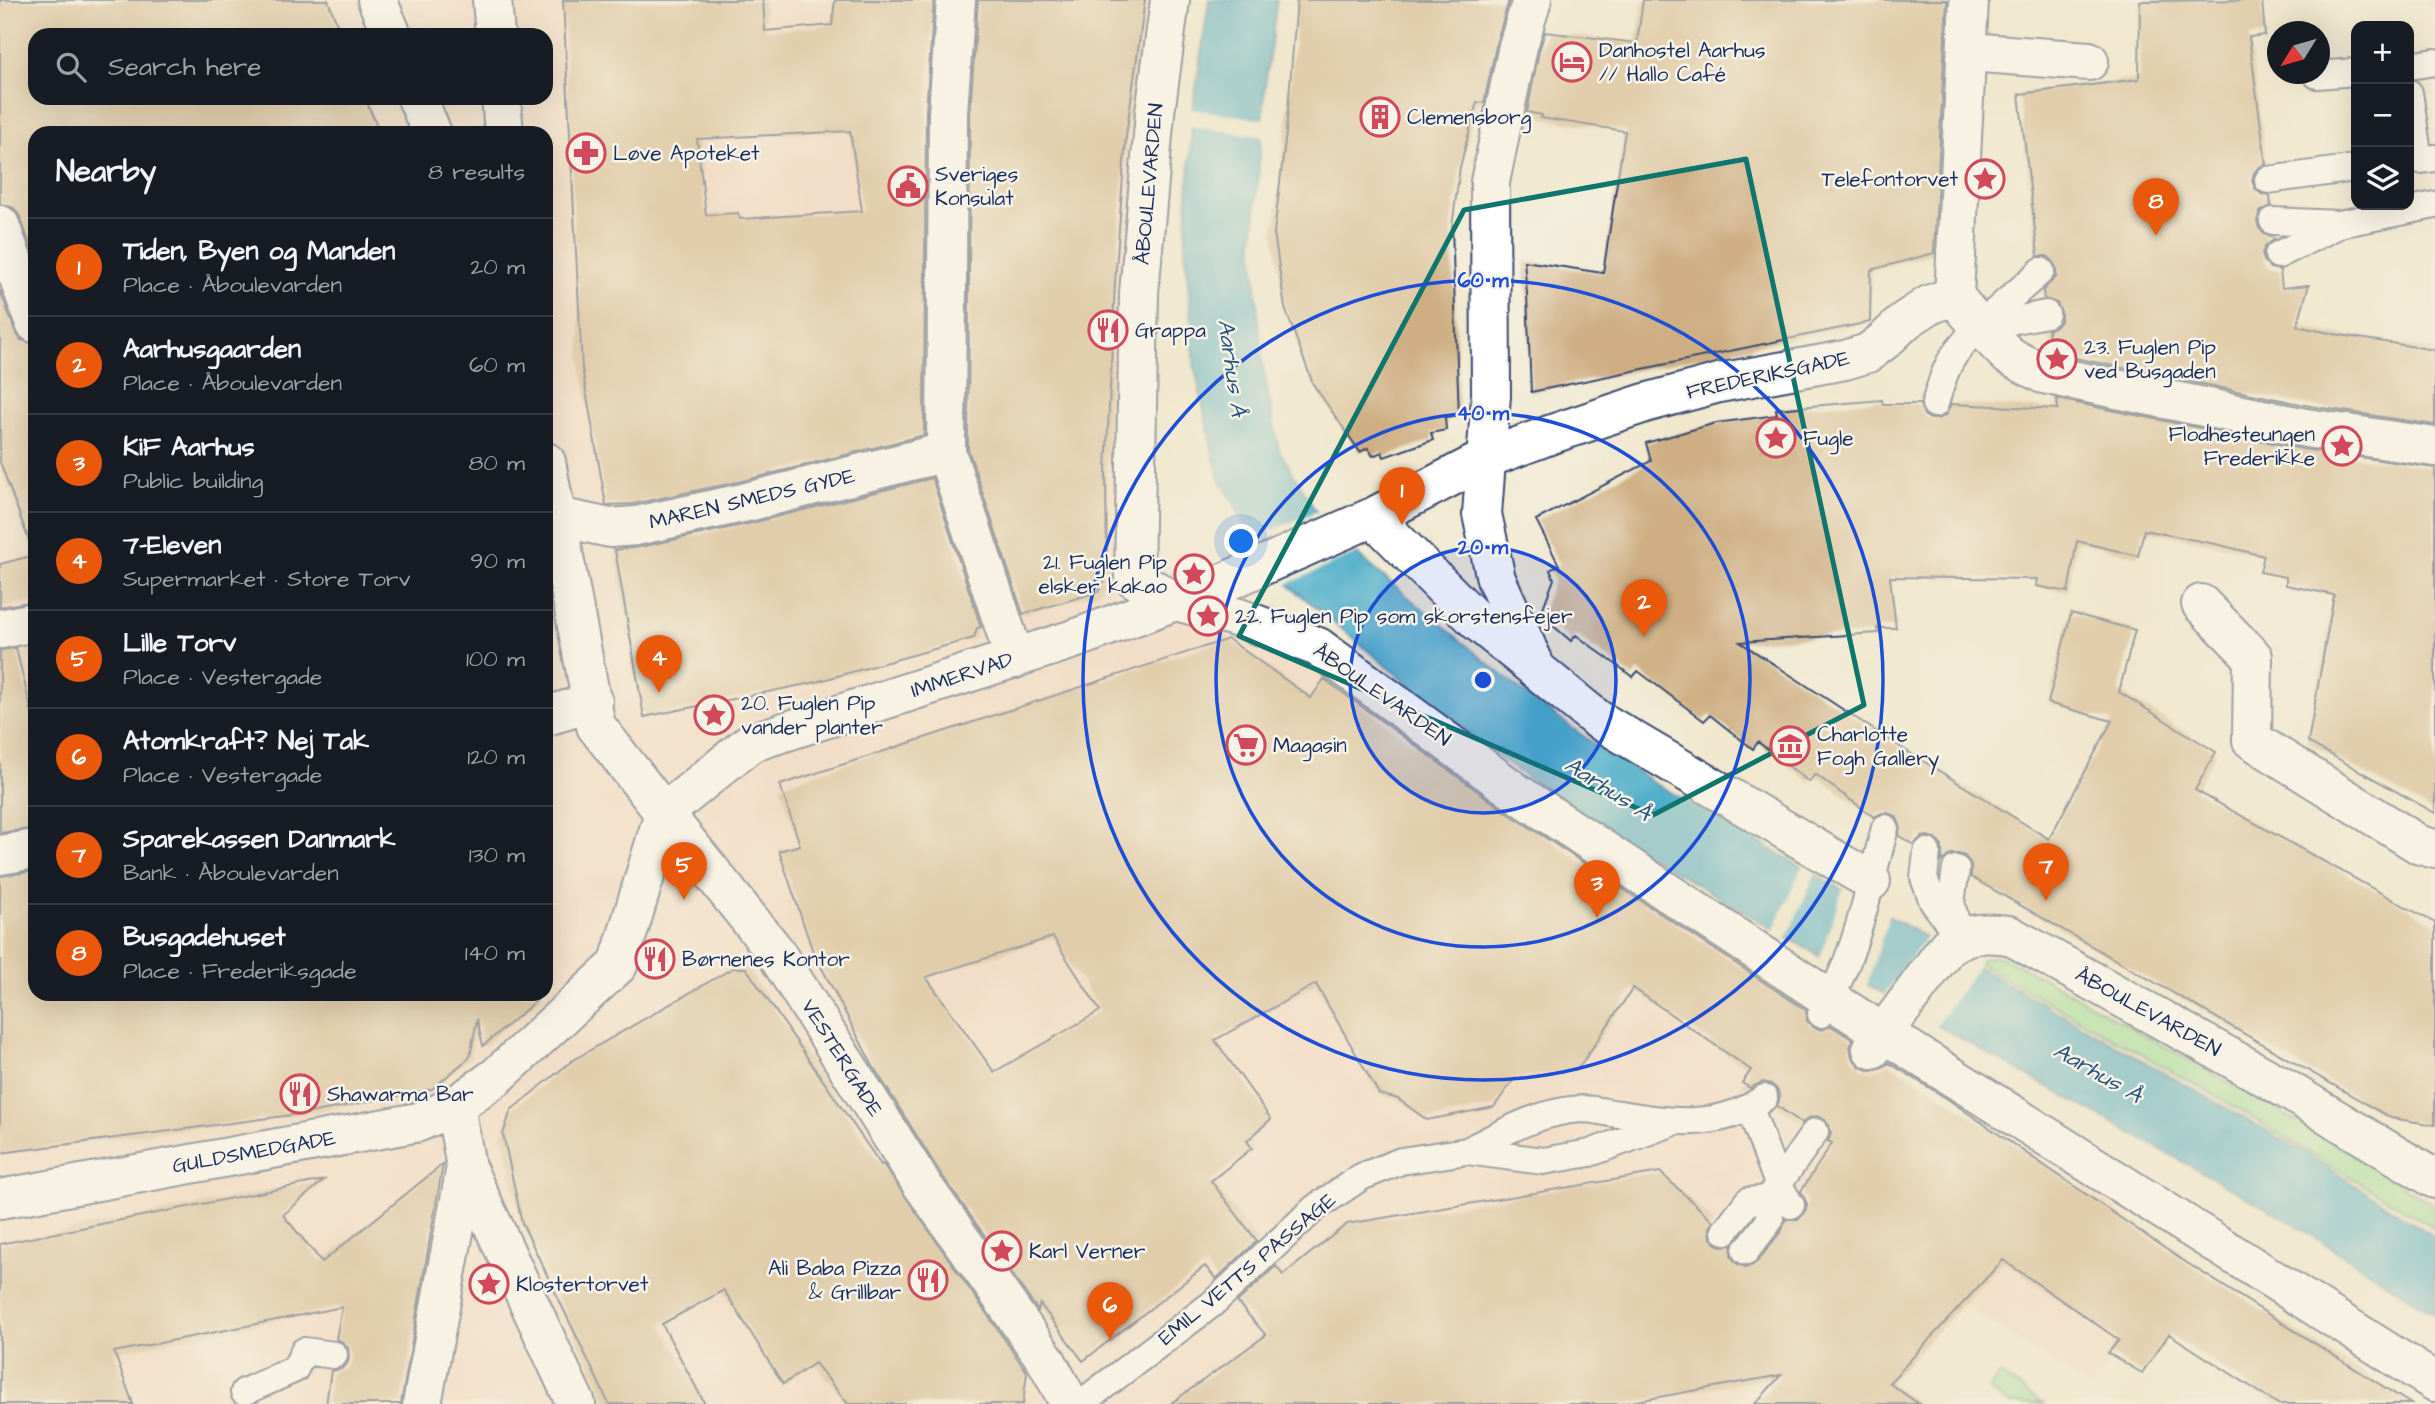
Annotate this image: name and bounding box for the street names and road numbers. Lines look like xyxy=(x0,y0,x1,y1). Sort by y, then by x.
street label: ÅBOULEVARDEN xyxy=(1127,102,1171,266)
street label: FREDERIKSGADE xyxy=(1684,343,1853,406)
street label: MAREN SMEDS GYDE xyxy=(646,461,858,537)
street label: ÅBOULEVARDEN xyxy=(1307,637,1457,753)
street label: IMMERVAD xyxy=(907,645,1017,705)
street label: ÅBOULEVARDEN xyxy=(2070,960,2226,1064)
street label: VESTERGADE xyxy=(794,994,890,1123)
street label: GULDSMEDGADE xyxy=(170,1123,339,1181)
street label: EMIL VETTS PASSAGE xyxy=(1152,1186,1342,1352)

